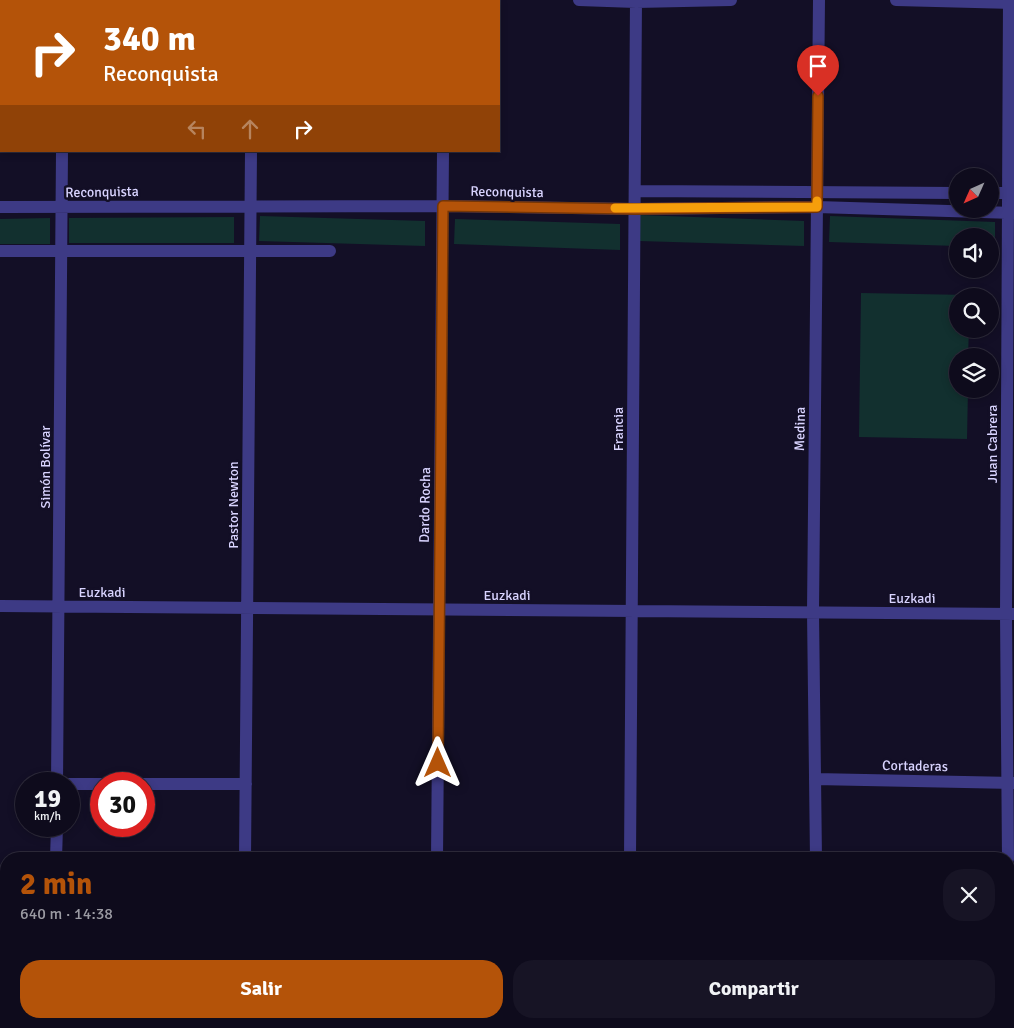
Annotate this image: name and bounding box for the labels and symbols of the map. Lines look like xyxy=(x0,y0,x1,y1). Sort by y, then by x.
pin xyxy=(797,45,839,96)
north arrow xyxy=(949,168,999,218)
street label: Reconquista xyxy=(65,183,139,201)
street label: Reconquista xyxy=(470,183,544,201)
street label: Juan Cabrera xyxy=(984,405,1001,483)
street label: Francia xyxy=(610,407,627,451)
street label: Medina xyxy=(791,407,809,451)
street label: Simón Bolívar xyxy=(37,425,54,508)
street label: Pastor Newton xyxy=(225,461,242,549)
street label: Dardo Rocha xyxy=(416,467,434,543)
street label: Euzkadi xyxy=(79,584,125,601)
street label: Euzkadi xyxy=(484,587,530,604)
street label: Euzkadi xyxy=(889,590,935,607)
position arrow xyxy=(411,736,463,788)
street label: Cortaderas xyxy=(882,757,948,775)
speed limit sign: 30 xyxy=(90,772,155,837)

